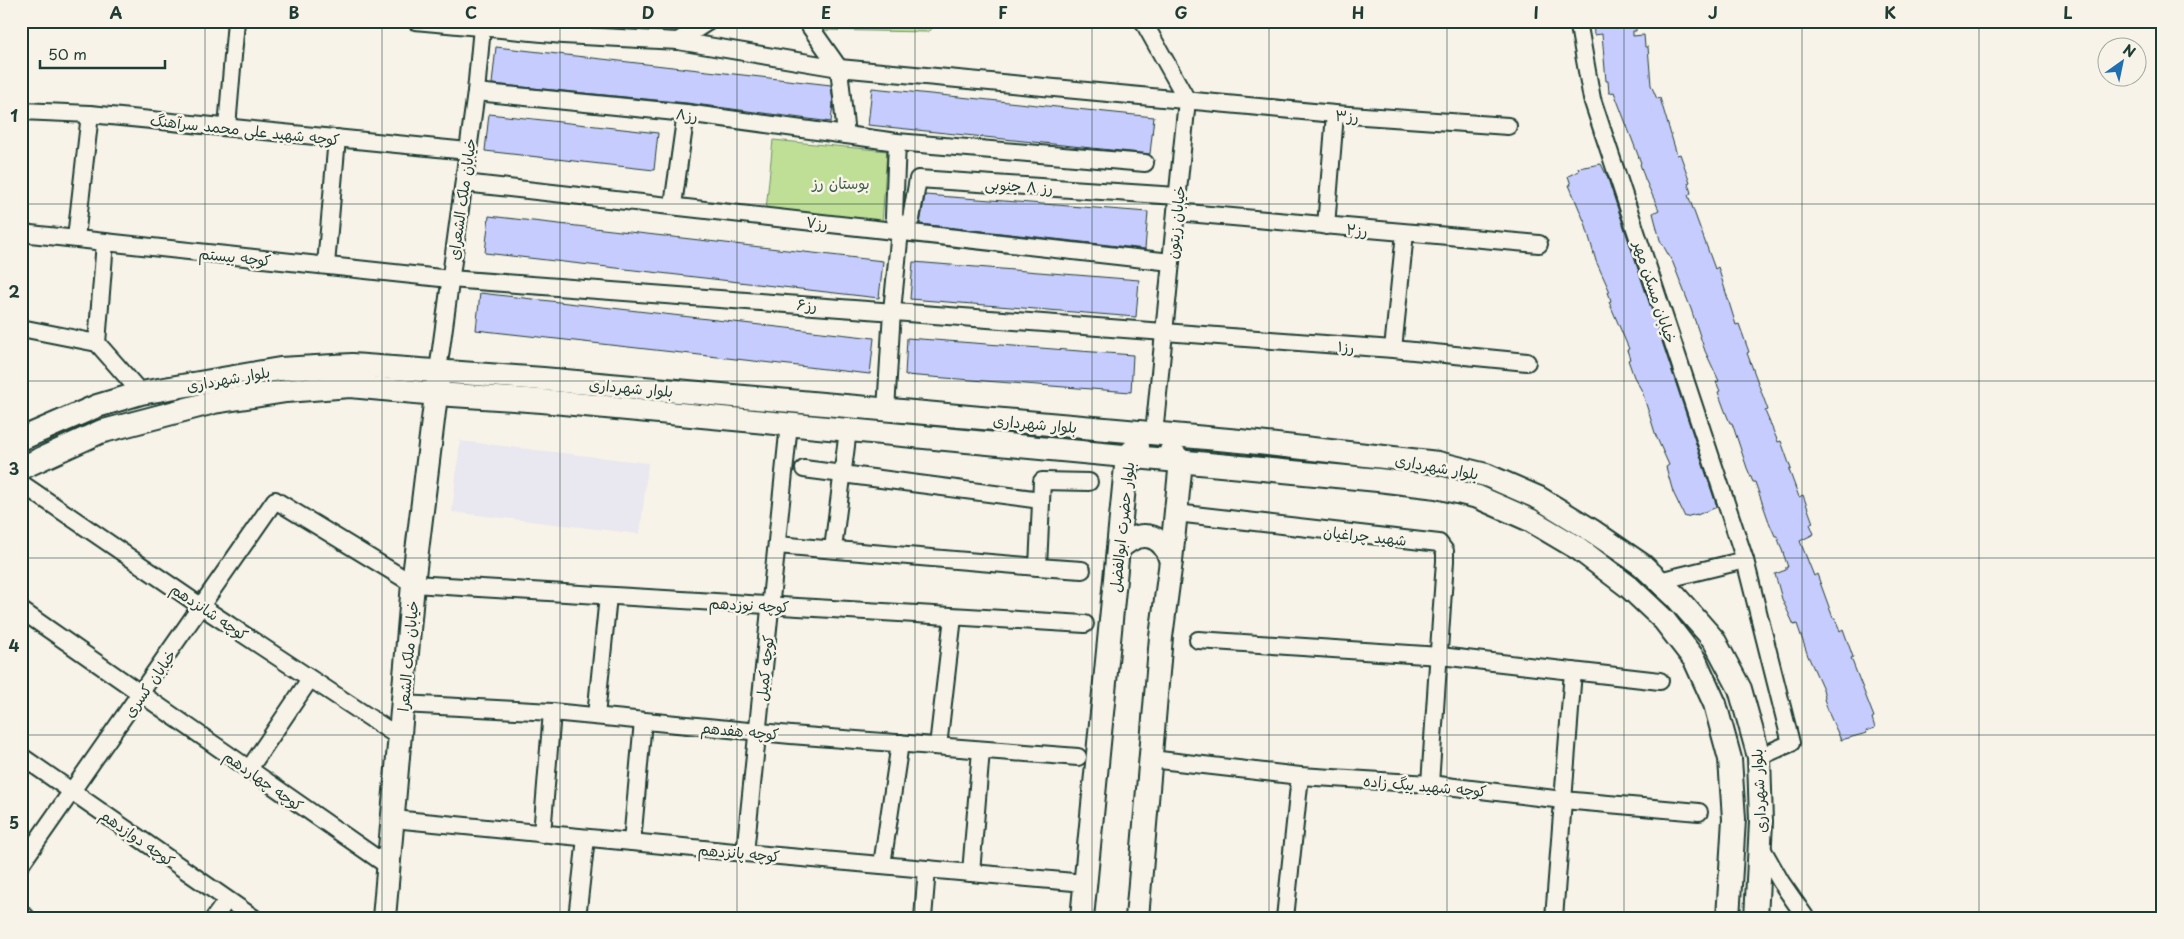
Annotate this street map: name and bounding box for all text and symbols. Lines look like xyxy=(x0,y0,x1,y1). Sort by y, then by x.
text: A xyxy=(110,0,123,24)
text: B xyxy=(289,0,300,24)
text: C xyxy=(465,0,477,24)
text: D xyxy=(642,0,654,24)
text: E xyxy=(821,0,831,24)
text: F xyxy=(998,0,1008,24)
text: G xyxy=(1174,0,1188,24)
text: H xyxy=(1352,0,1364,24)
text: I xyxy=(1533,0,1539,24)
text: J xyxy=(1708,0,1718,24)
text: K xyxy=(1884,0,1896,24)
text: L xyxy=(2063,0,2073,24)
scale bar xyxy=(40,38,165,70)
north arrow xyxy=(2096,38,2146,88)
text: N xyxy=(2119,39,2140,63)
text: 50 m xyxy=(48,42,87,65)
street label: رز۸ xyxy=(675,101,699,127)
text: 1 xyxy=(10,103,18,127)
street label: رز۳ xyxy=(1334,103,1360,127)
street label: کوچه شهید علی محمد سرآهنگ xyxy=(149,108,341,150)
street label: خیابان ملک الشعرای xyxy=(441,137,481,261)
park label: بوستان رز xyxy=(811,171,870,194)
street label: رز ۸ جنوبی xyxy=(984,171,1054,199)
street label: خیابان زیتون xyxy=(1160,184,1190,260)
street label: رز۷ xyxy=(805,209,829,235)
street label: رز۲ xyxy=(1345,217,1369,241)
street label: خیابان مسکن مهر xyxy=(1628,236,1683,346)
street label: کوچه بیستم xyxy=(197,241,272,273)
text: 2 xyxy=(8,279,20,303)
street label: رز۶ xyxy=(796,292,818,316)
street label: رز۱ xyxy=(1337,334,1355,358)
street label: بلوار شهرداری xyxy=(184,359,272,397)
street label: بلوار شهرداری xyxy=(588,372,674,402)
street label: بلوار شهرداری xyxy=(992,408,1078,438)
street label: بلوار شهرداری xyxy=(1393,447,1481,485)
text: 3 xyxy=(9,456,19,480)
street label: بلوار حضرت ابوالفضل xyxy=(1103,460,1139,594)
street label: شهید چراغیان xyxy=(1322,519,1408,551)
street label: کوچه شانزدهم xyxy=(165,576,253,647)
street label: کوچه نوزدهم xyxy=(708,590,790,620)
street label: خیابان ملک الشعرا xyxy=(391,600,423,712)
text: 4 xyxy=(9,633,20,657)
street label: کوچه کمیل xyxy=(749,634,779,702)
street label: خیابان کسری xyxy=(117,644,181,722)
street label: کوچه هفدهم xyxy=(700,715,780,746)
street label: کوچه چهاردهم xyxy=(218,744,309,818)
street label: بلوار شهرداری xyxy=(1744,748,1772,834)
street label: کوچه شهید بیگ زاده xyxy=(1362,768,1488,802)
street label: کوچه دوازدهم xyxy=(95,803,180,872)
text: 5 xyxy=(9,810,19,834)
street label: کوچه پانزدهم xyxy=(697,837,781,869)

